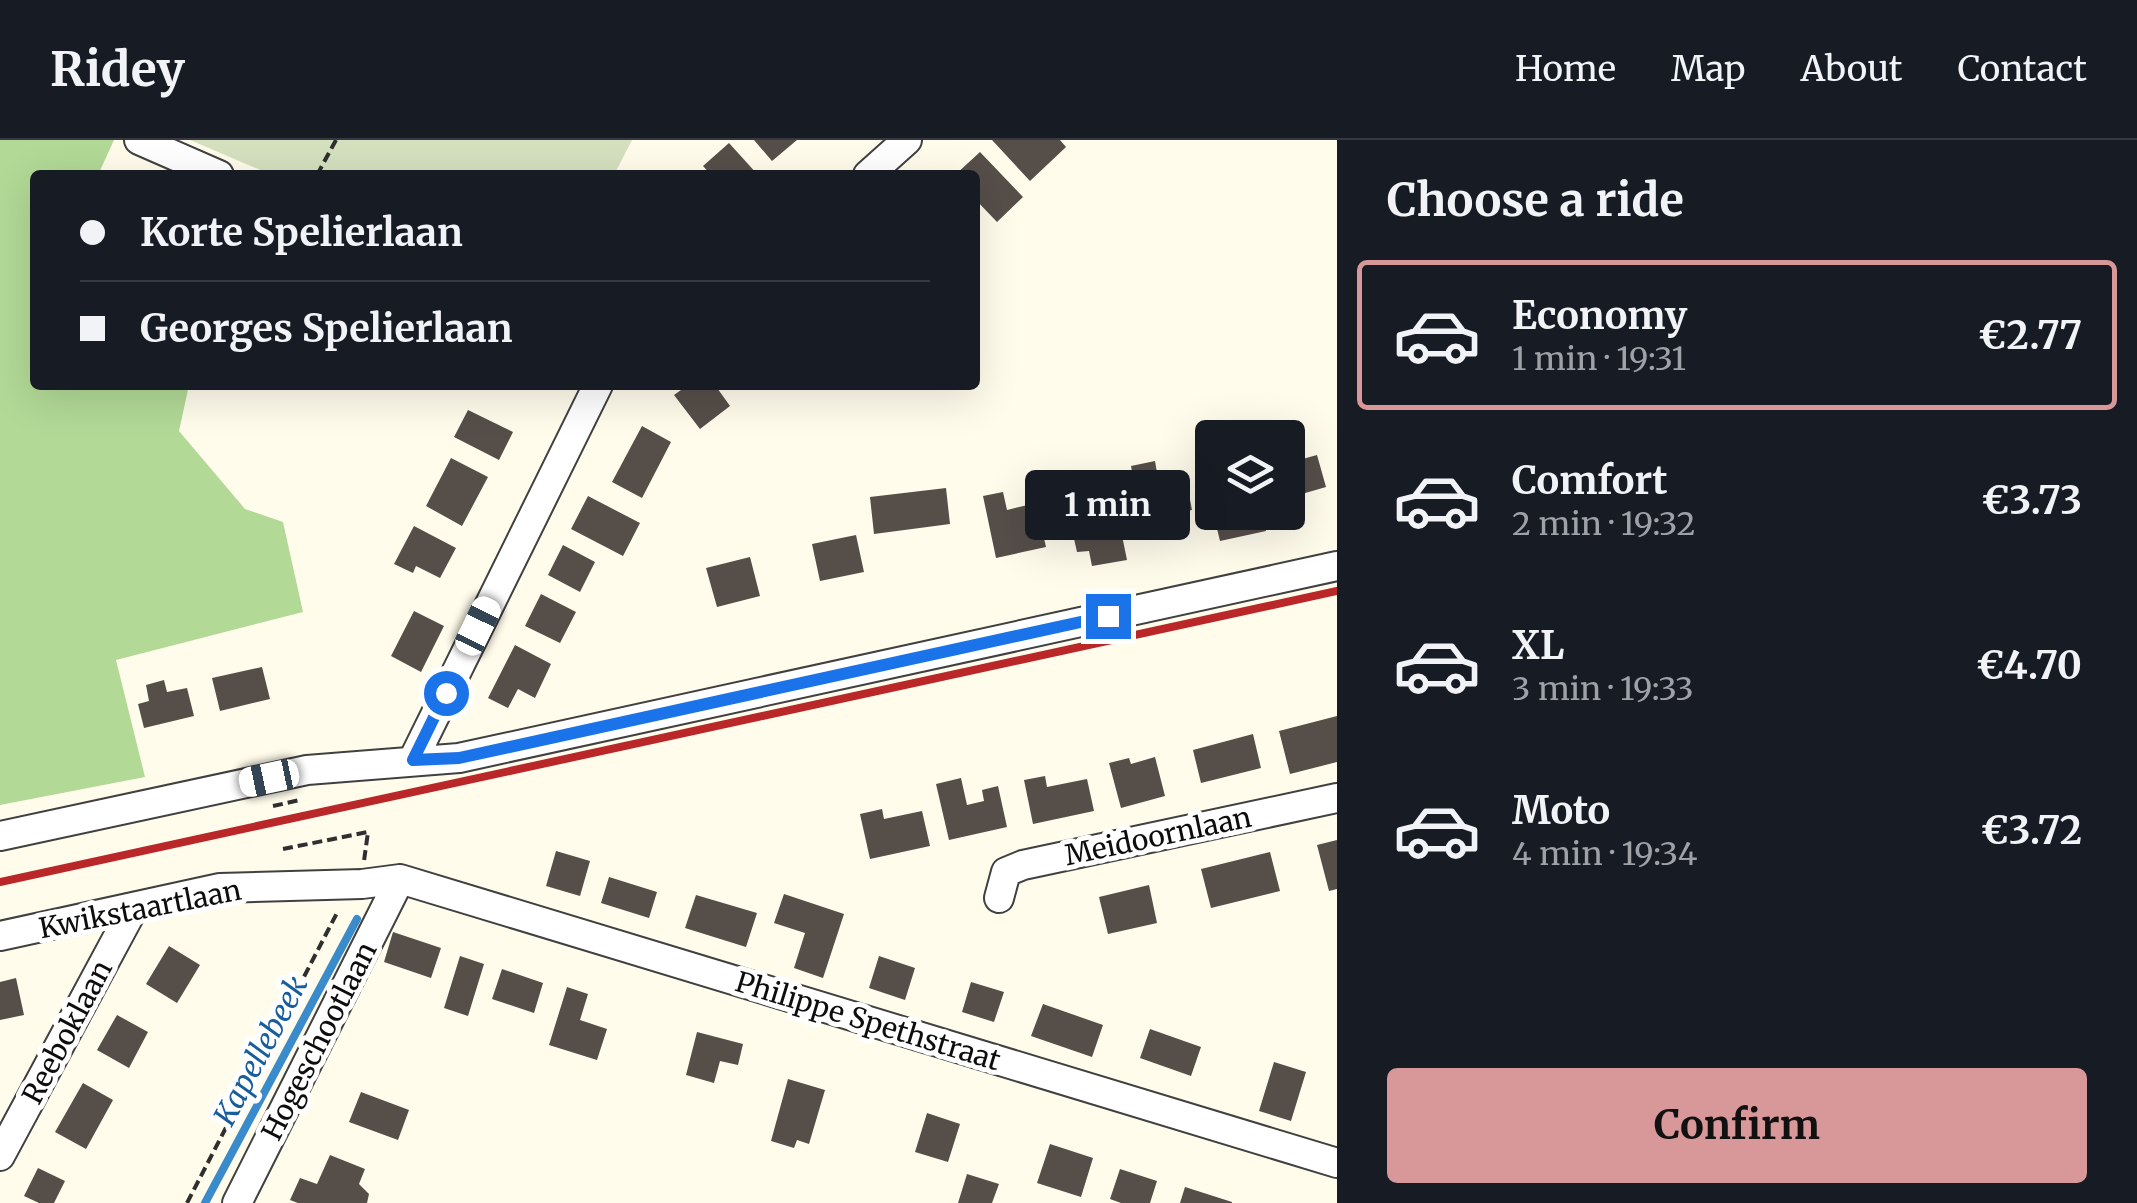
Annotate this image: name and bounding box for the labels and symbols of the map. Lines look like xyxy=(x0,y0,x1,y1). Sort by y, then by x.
callout: 1 min xyxy=(1026,471,1190,541)
car xyxy=(451,592,505,660)
route end xyxy=(1086,594,1131,639)
route start xyxy=(424,671,469,716)
car xyxy=(237,757,301,799)
street label: Meidoornlaan xyxy=(1061,799,1255,873)
street label: Kwikstaartlaan xyxy=(36,872,244,946)
street label: Hogeschootlaan xyxy=(254,936,384,1146)
street label: Reeboklaan xyxy=(14,954,120,1110)
street label: Philippe Spethstraat xyxy=(731,964,1005,1078)
water label: Kapellebeek xyxy=(204,969,316,1133)

